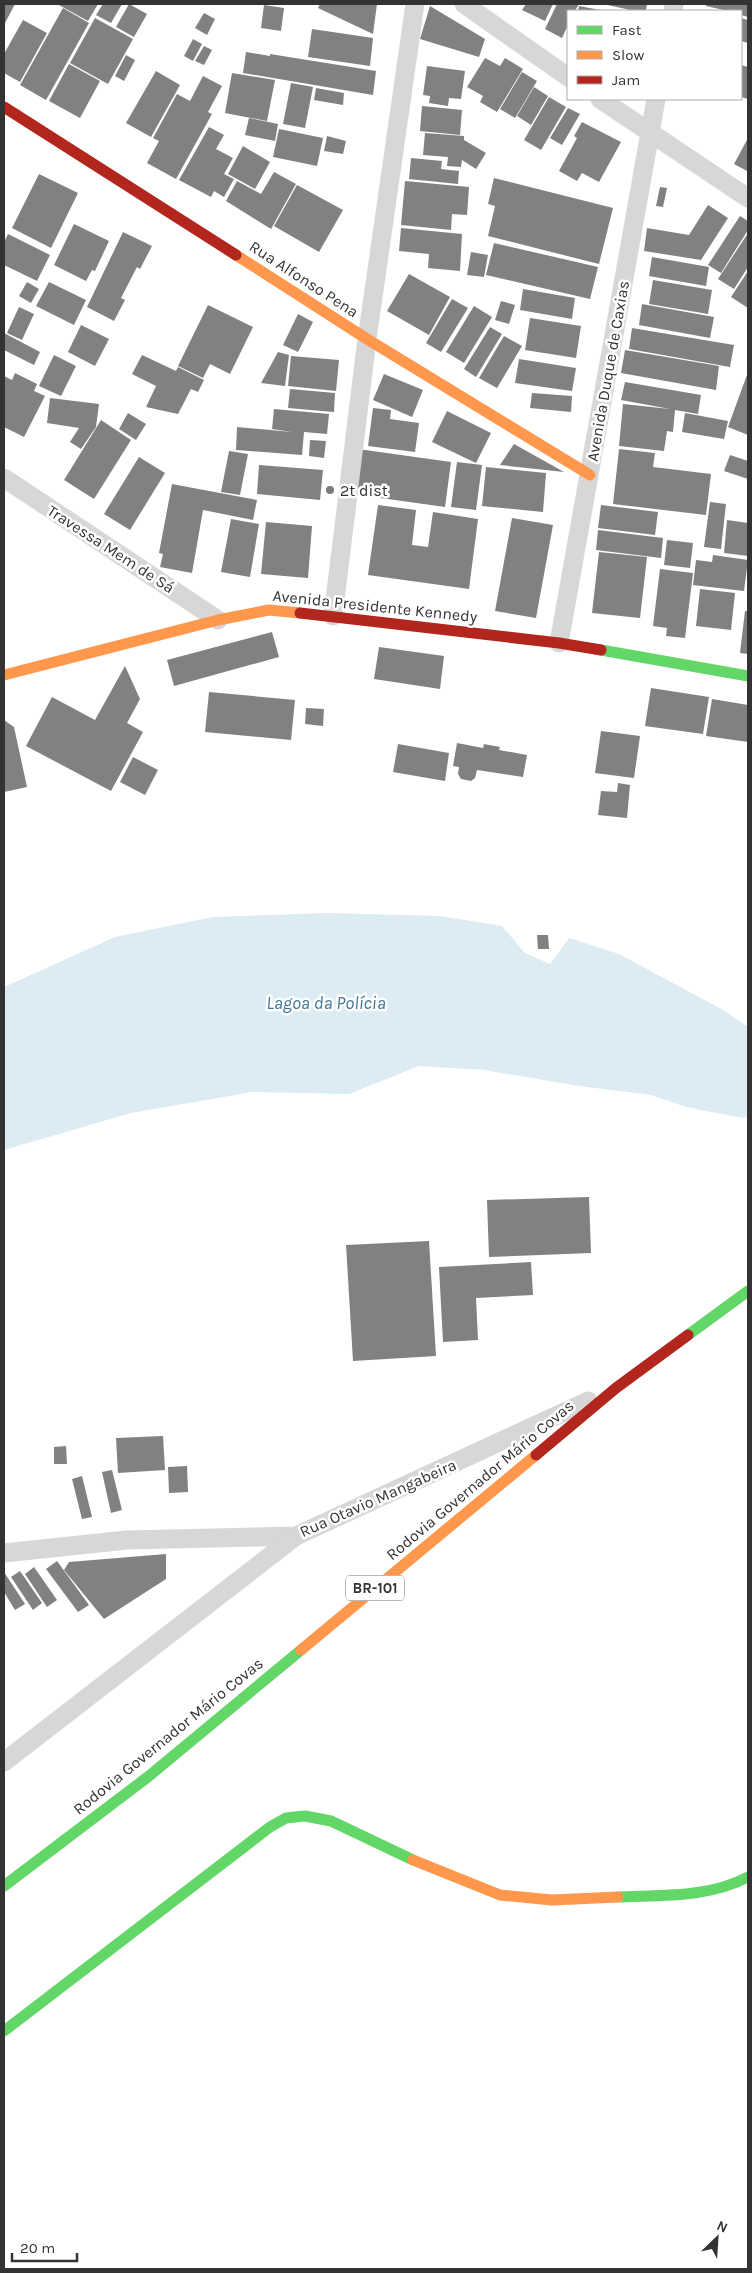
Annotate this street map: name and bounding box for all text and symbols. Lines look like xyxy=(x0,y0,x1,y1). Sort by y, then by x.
legend xyxy=(567,10,742,100)
text: Fast xyxy=(612,21,642,39)
text: Slow xyxy=(612,46,644,64)
text: Jam xyxy=(612,71,640,89)
street label: Rua Alfonso Pena xyxy=(246,237,362,321)
street label: Avenida Duque de Caxias xyxy=(583,279,633,463)
place label: 2t dist xyxy=(340,481,388,500)
marker: 2t dist xyxy=(324,484,336,496)
street label: Travessa Mem de Sá xyxy=(44,501,178,597)
street label: Avenida Presidente Kennedy xyxy=(272,586,479,626)
water label: Lagoa da Polícia xyxy=(266,992,386,1014)
street label: Rodovia Governador Mário Covas xyxy=(382,1396,578,1564)
street label: Rua Otavio Mangabeira xyxy=(297,1455,459,1541)
road number: BR-101 xyxy=(346,1576,404,1600)
street label: Rodovia Governador Mário Covas xyxy=(69,1653,267,1819)
north arrow xyxy=(692,2213,742,2263)
text: N xyxy=(714,2217,730,2236)
scale bar xyxy=(12,2230,78,2262)
text: 20 m xyxy=(20,2239,55,2257)

